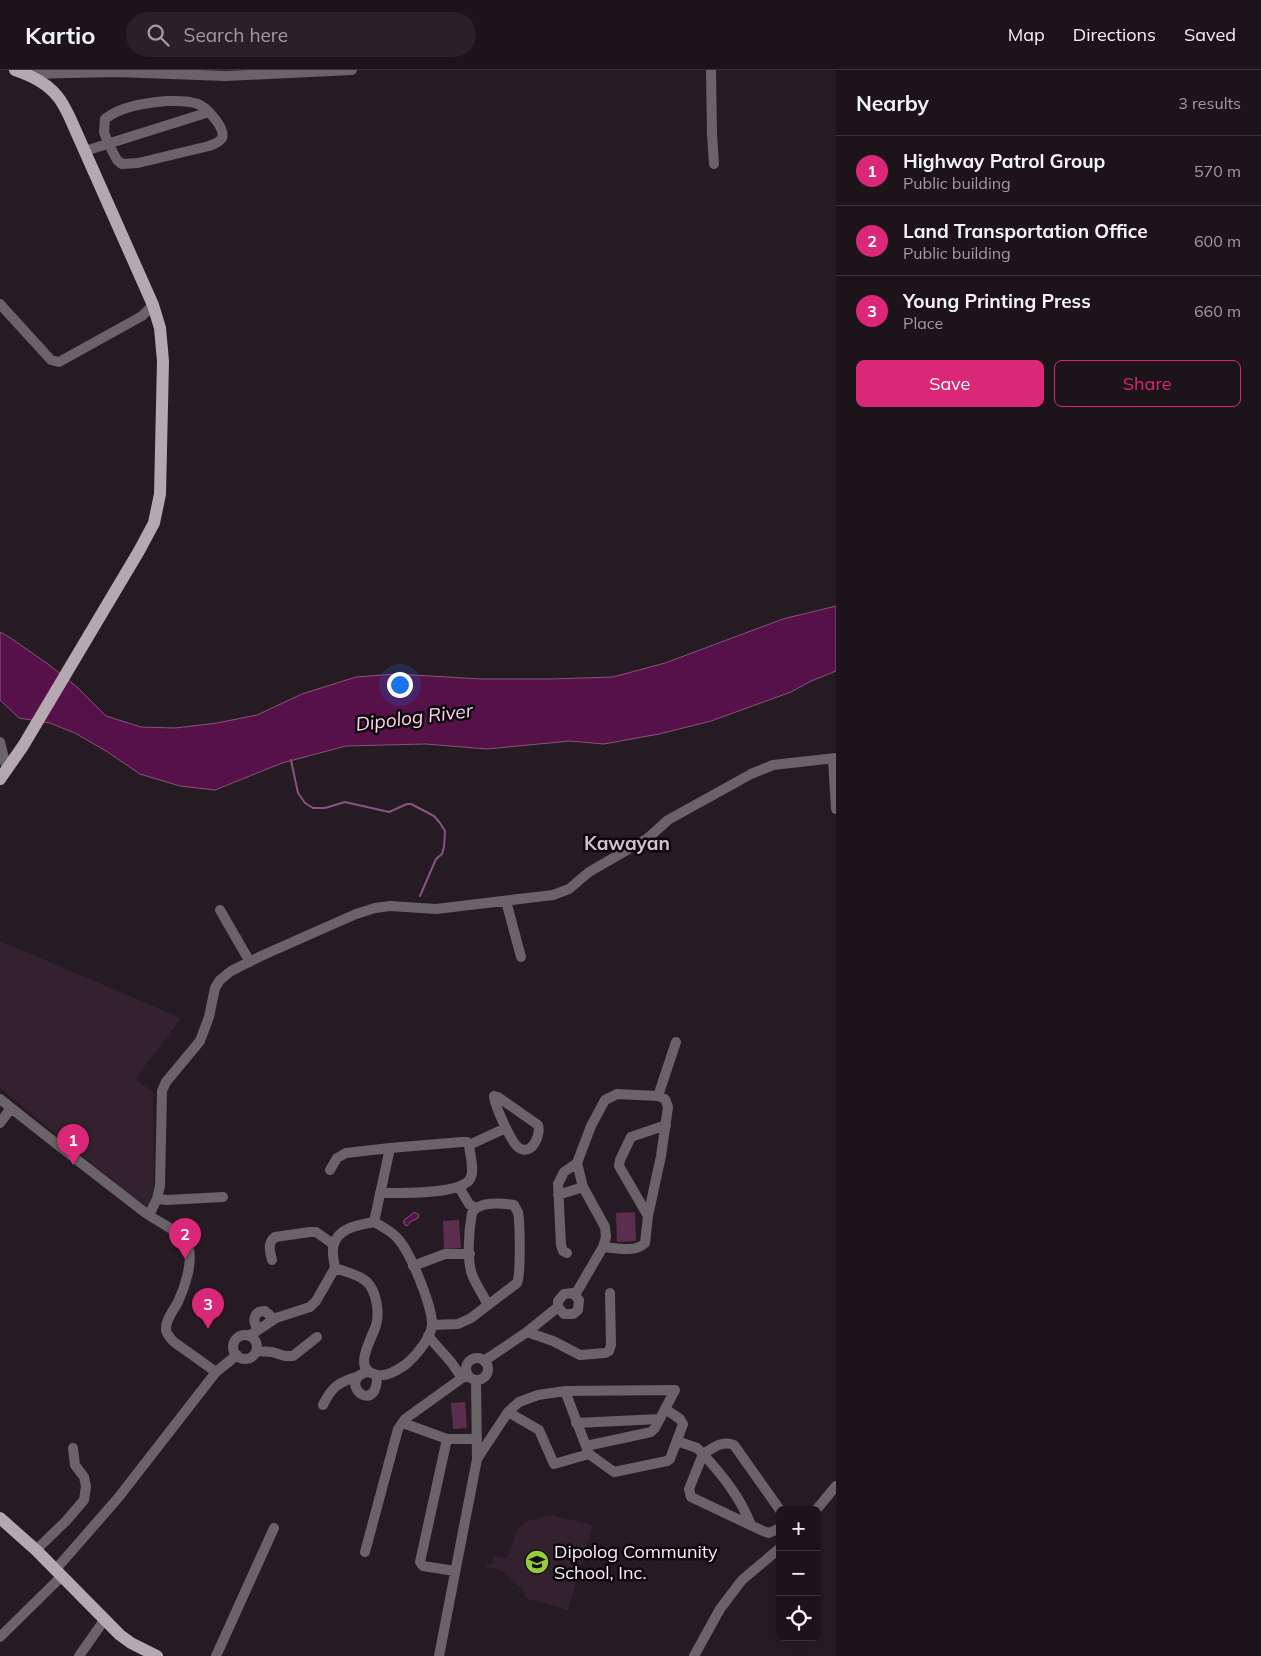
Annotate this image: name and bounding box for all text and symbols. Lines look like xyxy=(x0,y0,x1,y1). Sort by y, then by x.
search box xyxy=(126,12,476,57)
text: Kartio xyxy=(25,20,96,50)
icon: search xyxy=(144,21,172,49)
text: Search here xyxy=(184,23,288,47)
text: Map xyxy=(1008,23,1045,46)
text: Directions xyxy=(1073,23,1156,46)
text: Saved xyxy=(1184,23,1236,46)
text: Nearby xyxy=(856,90,929,116)
text: 3 results xyxy=(1178,93,1241,113)
text: Highway Patrol Group xyxy=(903,149,1105,173)
text: 1 xyxy=(867,161,877,181)
text: 570 m xyxy=(1194,161,1241,181)
text: Public building xyxy=(903,173,1011,193)
text: Land Transportation Office xyxy=(903,219,1148,243)
text: 2 xyxy=(867,231,877,251)
text: 600 m xyxy=(1194,231,1241,251)
text: Public building xyxy=(903,243,1011,263)
text: Young Printing Press xyxy=(903,289,1091,313)
text: 3 xyxy=(867,301,877,321)
text: 660 m xyxy=(1194,301,1241,321)
text: Place xyxy=(903,313,943,333)
button: Save xyxy=(856,360,1044,407)
button: Share xyxy=(1054,360,1241,407)
your location xyxy=(387,672,413,698)
water label: Dipolog River xyxy=(354,698,475,736)
district label: Kawayan xyxy=(584,831,670,855)
pin: 1 xyxy=(57,1124,89,1165)
pin: 2 xyxy=(169,1218,201,1259)
pin: 3 xyxy=(192,1288,224,1329)
map controls xyxy=(776,1506,821,1641)
button: + xyxy=(776,1506,821,1551)
place label: Dipolog Community School, Inc. xyxy=(554,1540,718,1584)
school or university icon: Dipolog Community School, Inc. xyxy=(524,1549,550,1575)
button: − xyxy=(776,1551,821,1596)
button: locate xyxy=(776,1596,821,1641)

